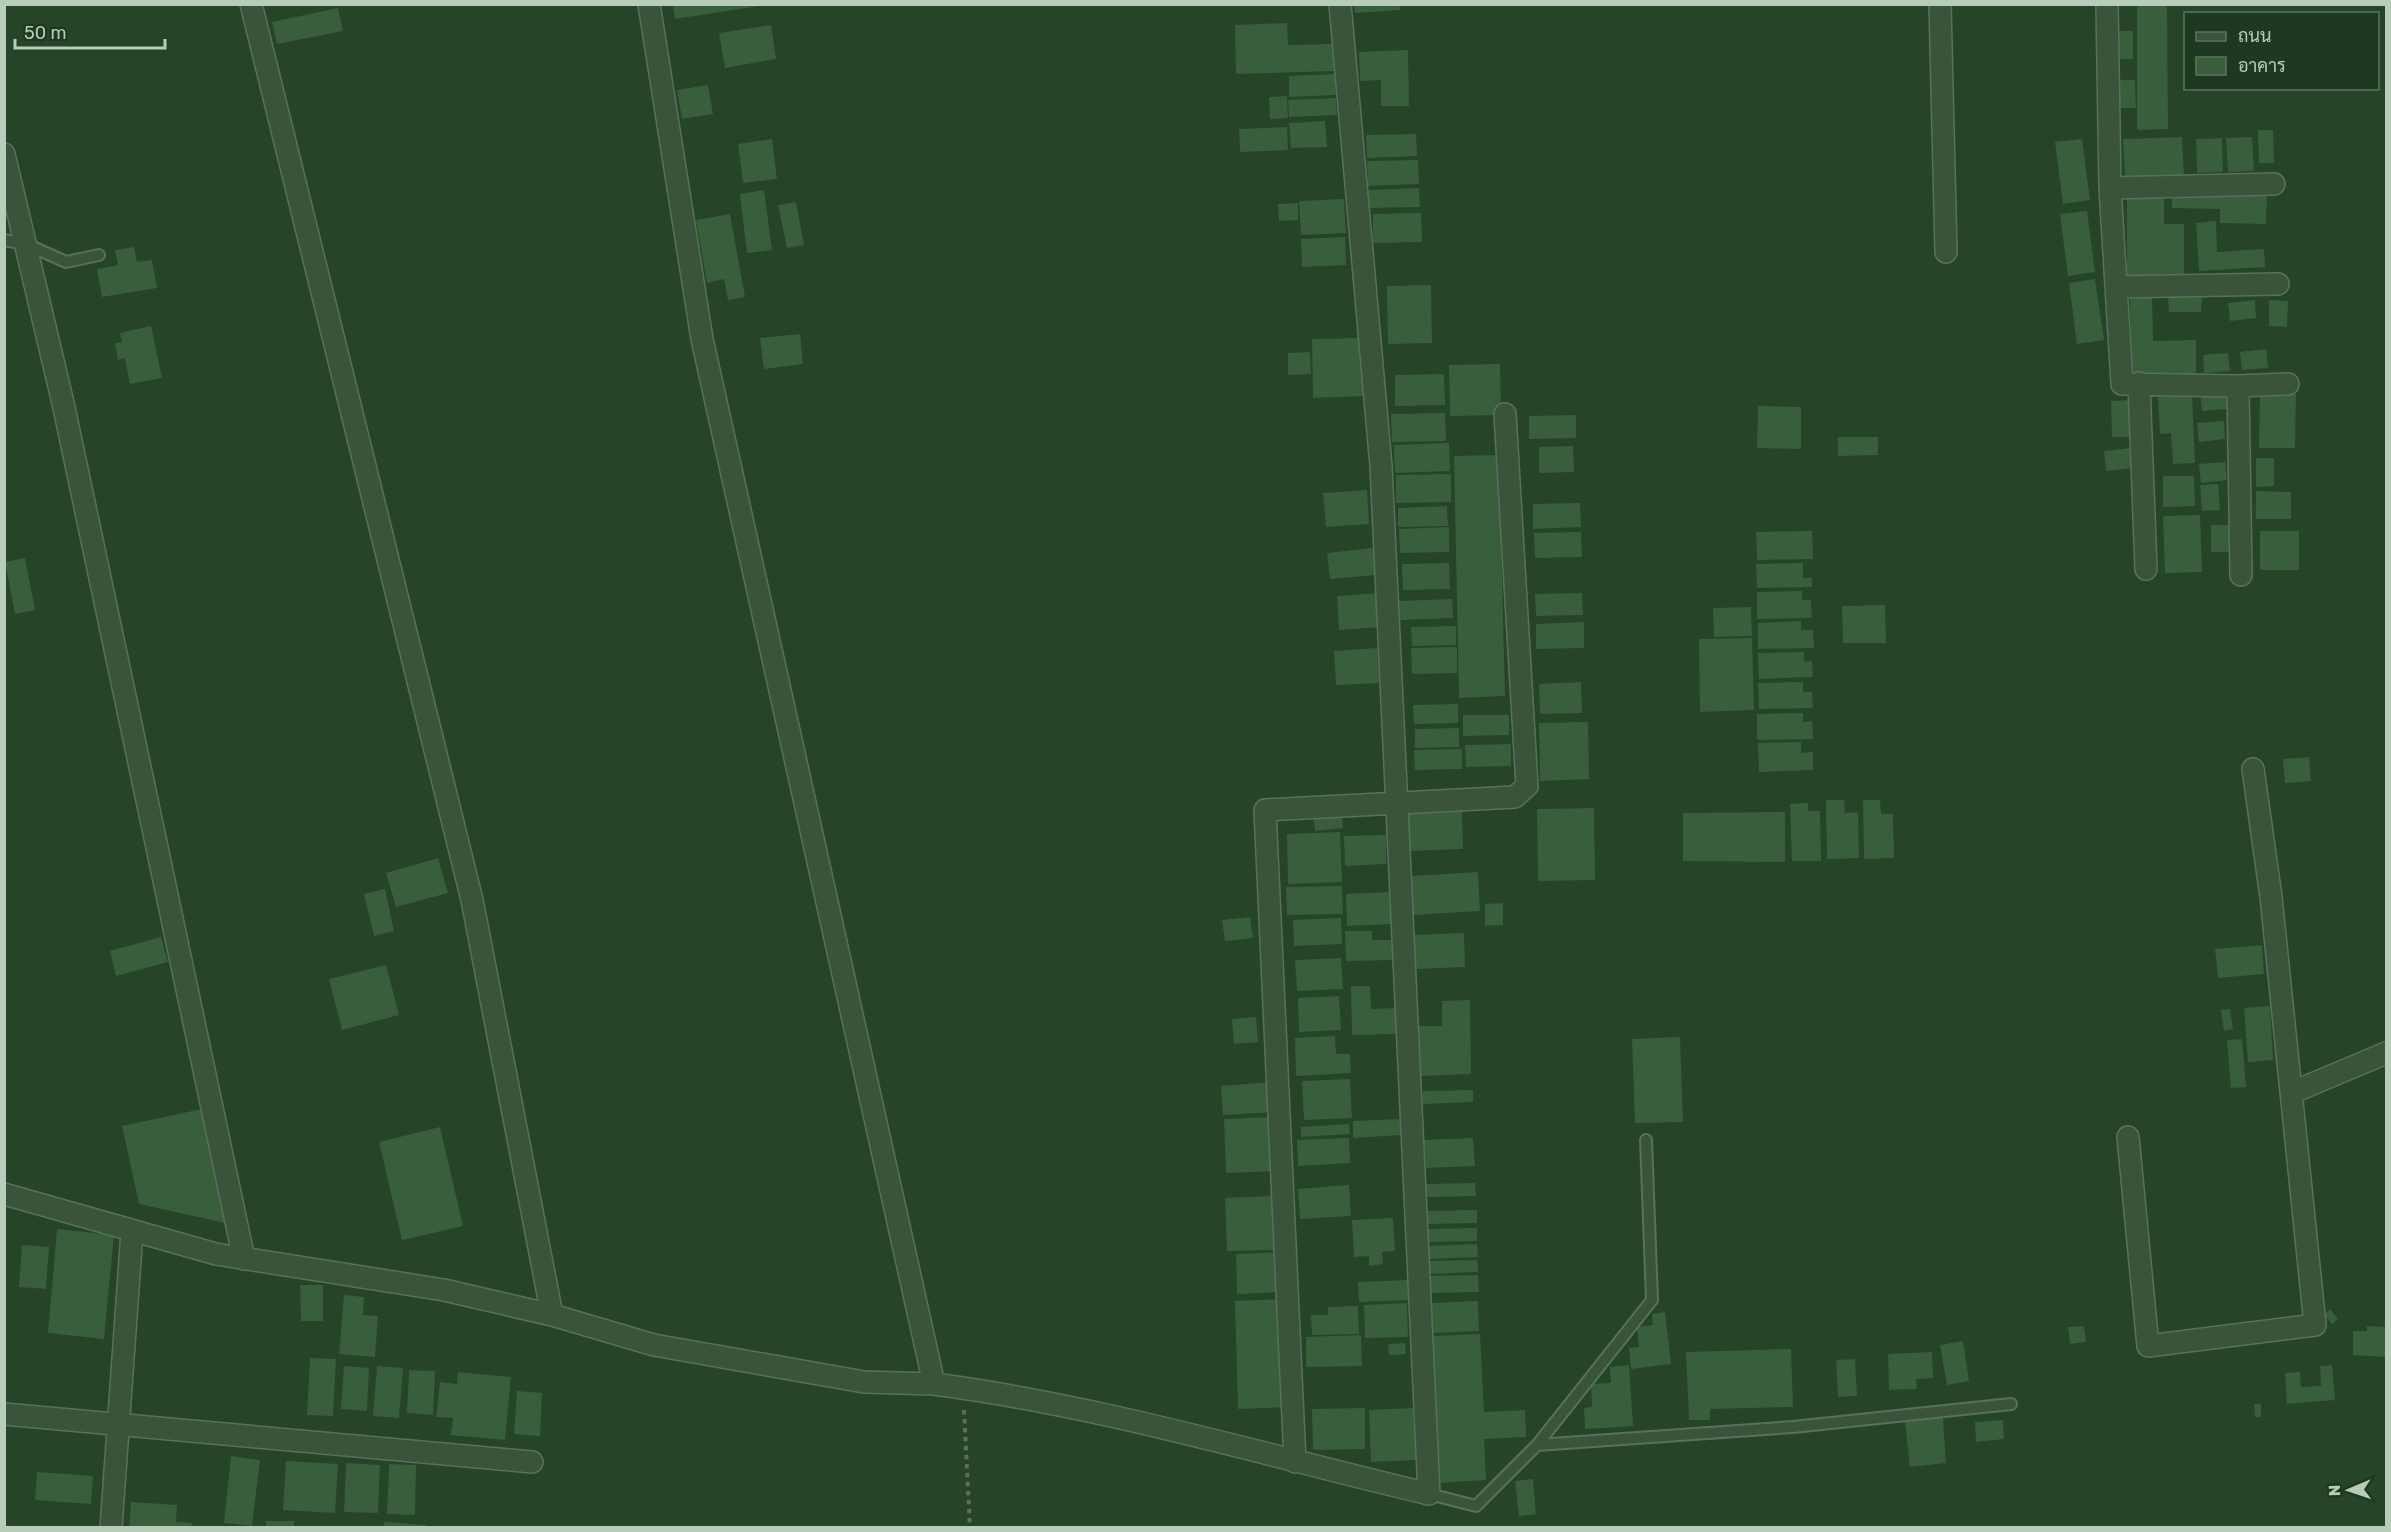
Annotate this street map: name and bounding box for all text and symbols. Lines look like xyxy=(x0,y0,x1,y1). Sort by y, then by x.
scale bar xyxy=(15,12,165,50)
legend xyxy=(2184,12,2379,90)
text: 50 m xyxy=(24,22,67,44)
text: ถนน xyxy=(2238,25,2271,47)
text: อาคาร xyxy=(2238,55,2286,77)
north arrow xyxy=(2319,1460,2379,1520)
text: N xyxy=(2325,1484,2344,1497)

